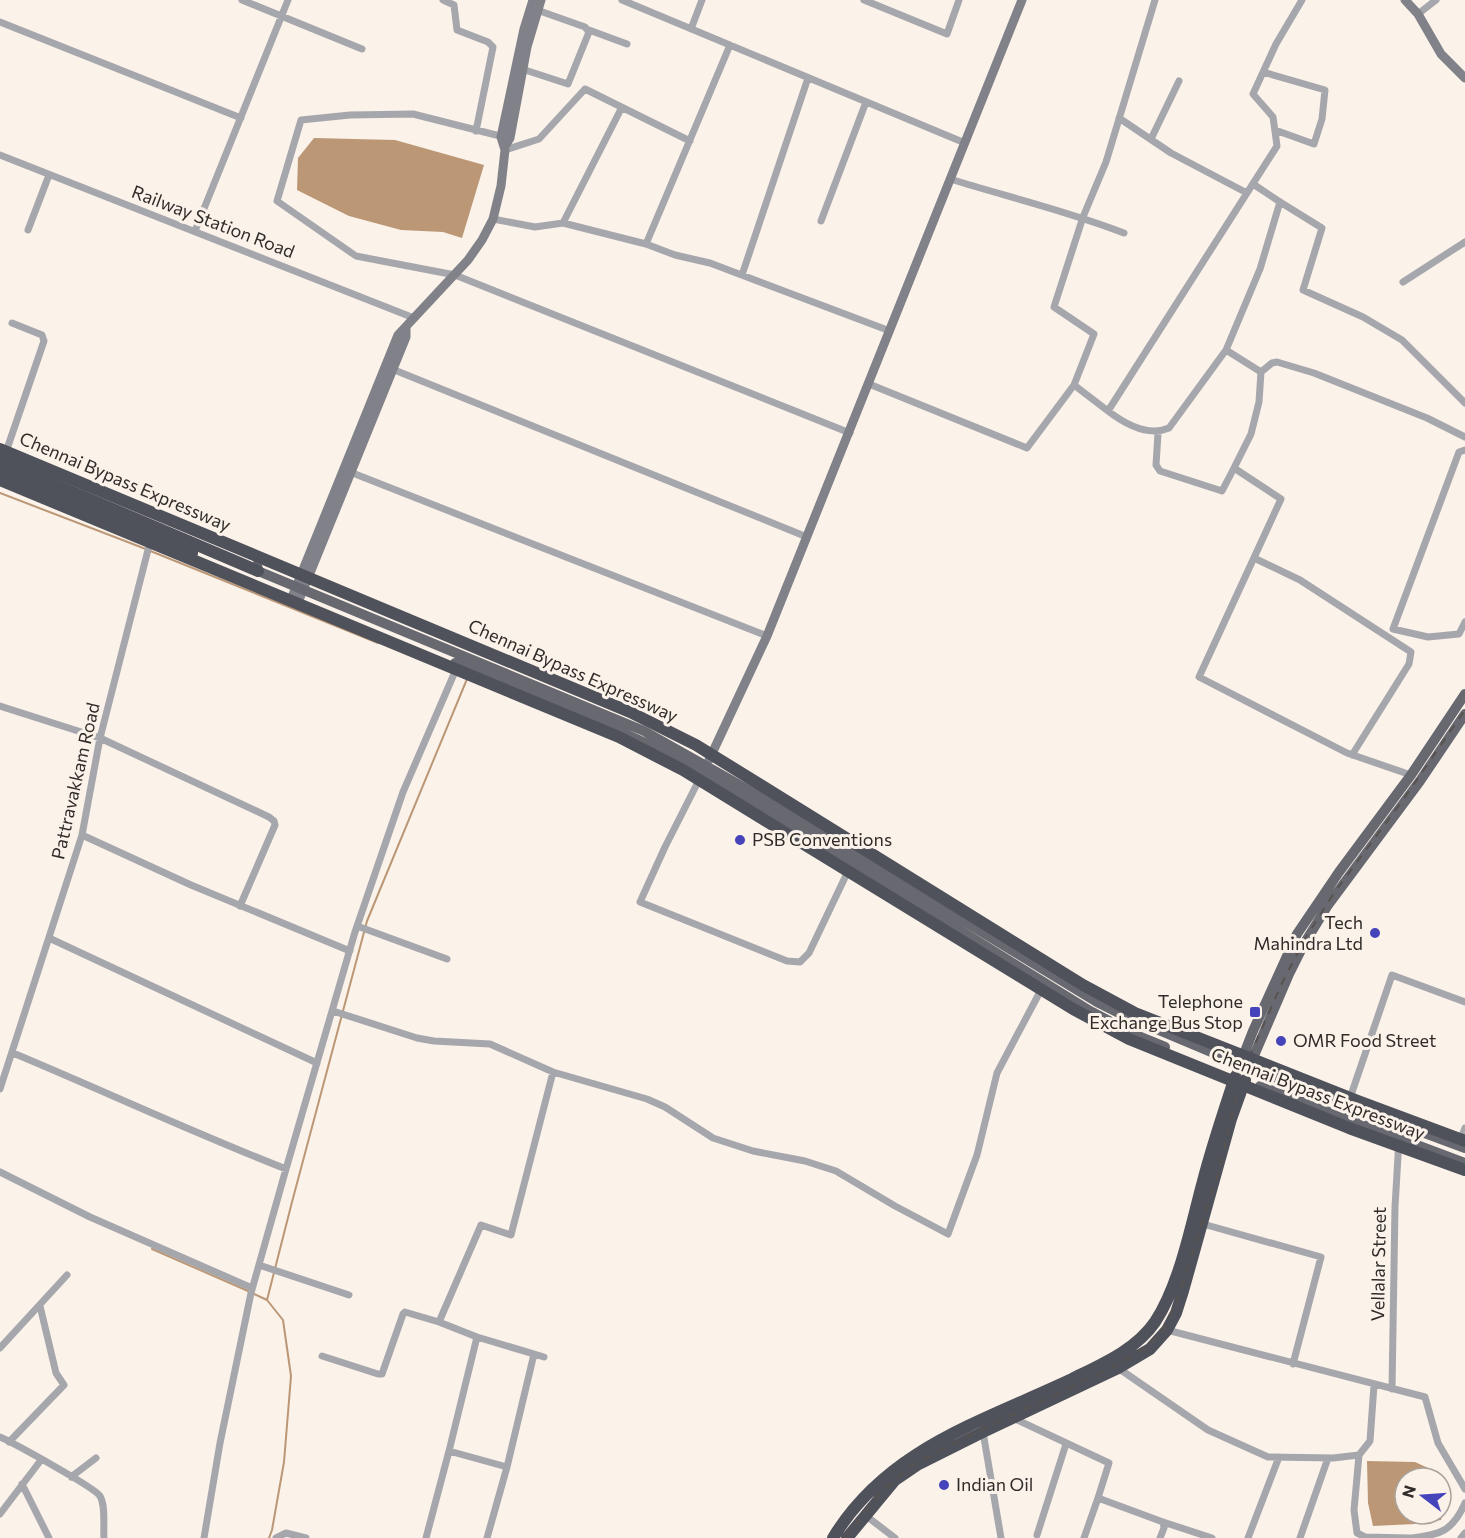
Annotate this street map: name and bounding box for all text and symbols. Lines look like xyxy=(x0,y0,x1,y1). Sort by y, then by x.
street label: Railway Station Road xyxy=(129,180,298,262)
street label: Chennai Bypass Expressway xyxy=(17,427,234,536)
street label: Chennai Bypass Expressway xyxy=(465,614,682,726)
street label: Pattravakkam Road xyxy=(46,700,104,861)
place label: PSB Conventions xyxy=(752,828,892,850)
marker: PSB Conventions xyxy=(733,833,747,847)
place label: Tech Mahindra Ltd xyxy=(1254,911,1363,954)
marker: Tech Mahindra Ltd xyxy=(1368,926,1382,940)
place label: Telephone Exchange Bus Stop xyxy=(1089,990,1243,1033)
marker: Telephone Exchange Bus Stop xyxy=(1248,1005,1262,1019)
place label: OMR Food Street xyxy=(1293,1029,1436,1051)
marker: OMR Food Street xyxy=(1274,1034,1288,1048)
street label: Chennai Bypass Expressway xyxy=(1208,1042,1428,1144)
street label: Vellalar Street xyxy=(1366,1206,1390,1321)
north arrow xyxy=(1393,1466,1453,1526)
place label: Indian Oil xyxy=(956,1473,1033,1495)
marker: Indian Oil xyxy=(937,1478,951,1492)
text: N xyxy=(1397,1483,1419,1500)

